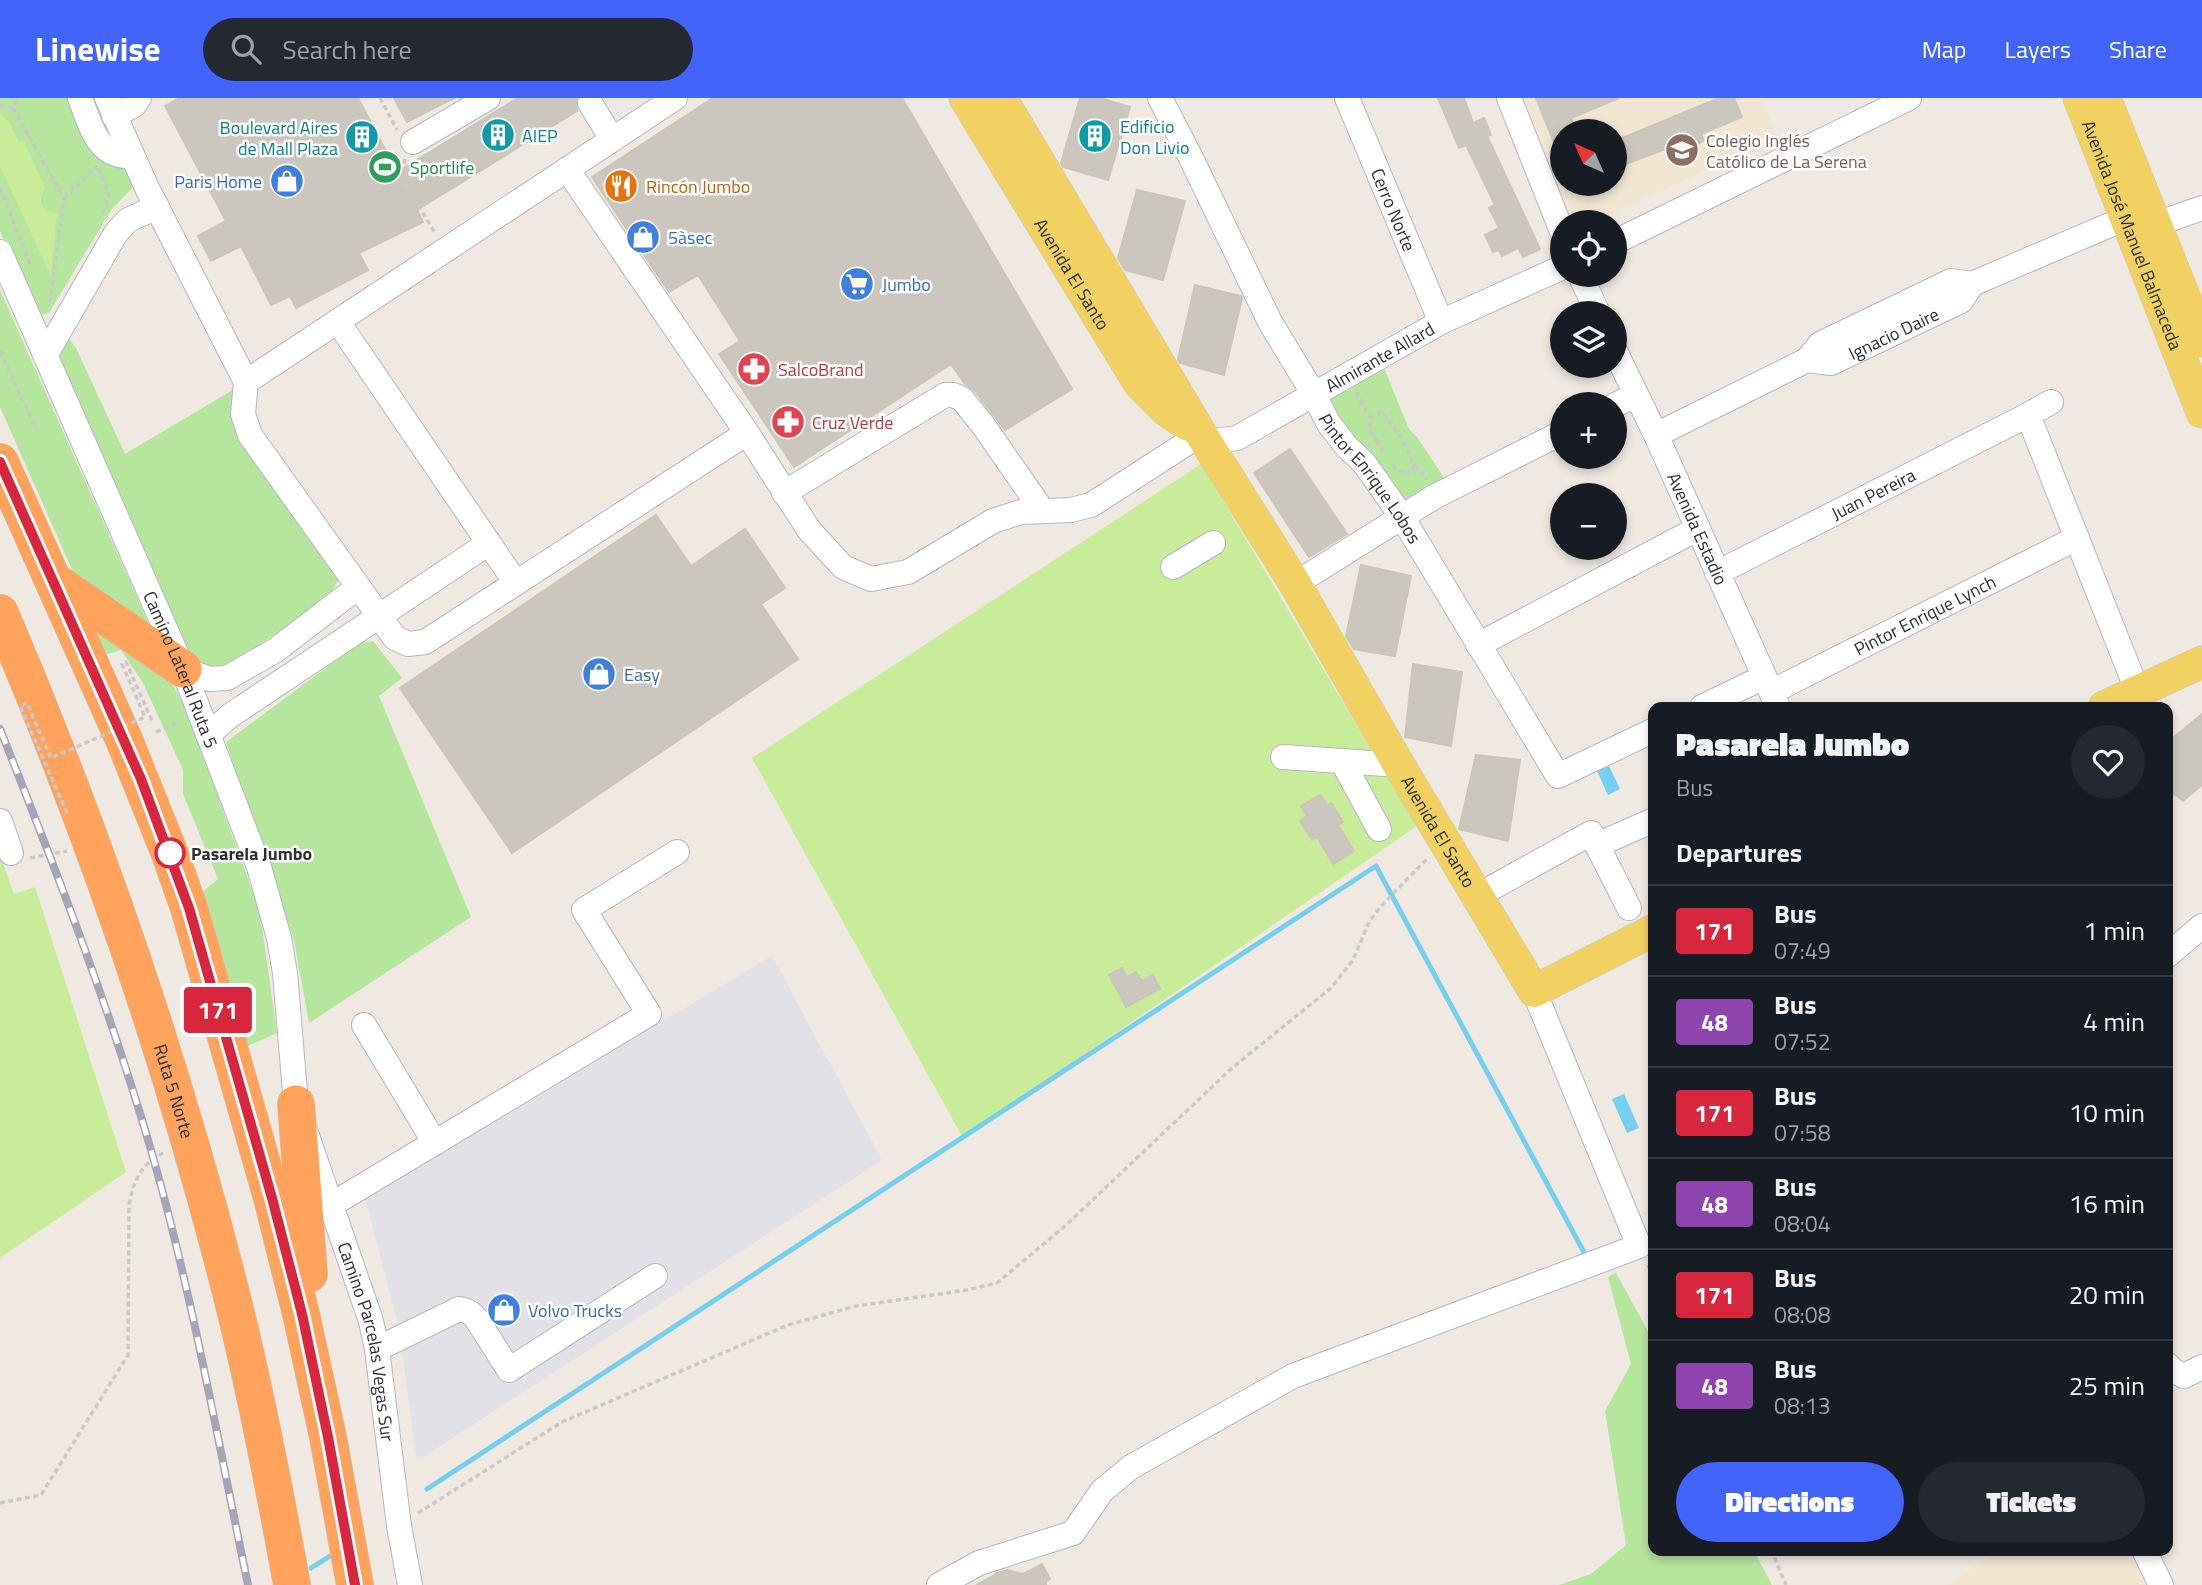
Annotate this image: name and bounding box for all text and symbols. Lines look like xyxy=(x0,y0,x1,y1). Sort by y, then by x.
search box xyxy=(203,18,693,81)
text: Linewise xyxy=(35,24,161,74)
icon: search xyxy=(227,30,265,68)
text: Search here xyxy=(283,30,412,69)
text: Map xyxy=(1922,31,1967,67)
text: Layers xyxy=(2005,31,2071,67)
text: Share xyxy=(2109,31,2167,67)
place label: Edificio Don Livio xyxy=(1120,113,1189,161)
place label: Boulevard Aires de Mall Plaza xyxy=(220,114,338,162)
building icon: AIEP xyxy=(479,116,517,154)
street label: Avenida José Manuel Balmaceda xyxy=(2075,116,2190,354)
building icon: Edificio Don Livio xyxy=(1076,117,1114,155)
building icon: Boulevard Aires de Mall Plaza xyxy=(343,118,381,156)
north arrow xyxy=(1550,119,1628,196)
map controls xyxy=(1550,119,1627,560)
place label: AIEP xyxy=(522,122,558,149)
place label: Colegio Inglés Católico de La Serena xyxy=(1706,127,1867,175)
school or university icon: Colegio Inglés Católico de La Serena xyxy=(1663,131,1701,169)
sports icon: Sportlife xyxy=(366,148,404,186)
place label: Sportlife xyxy=(410,154,474,181)
shop icon: Paris Home xyxy=(268,162,306,200)
street label: Cerro Norte xyxy=(1364,164,1423,255)
restaurant icon: Rincón Jumbo xyxy=(602,167,640,205)
place label: Paris Home xyxy=(174,168,262,195)
place label: Rincón Jumbo xyxy=(646,173,750,200)
button: locate xyxy=(1550,210,1627,287)
street label: Avenida El Santo xyxy=(1028,213,1117,335)
shop icon: 5àsec xyxy=(624,218,662,256)
place label: 5àsec xyxy=(668,224,713,251)
supermarket icon: Jumbo xyxy=(838,265,876,303)
place label: Jumbo xyxy=(882,271,931,298)
street label: Ignacio Daire xyxy=(1844,300,1943,366)
button: layers xyxy=(1550,301,1627,378)
street label: Almirante Allard xyxy=(1320,315,1439,399)
pharmacy icon: SalcoBrand xyxy=(735,350,773,388)
place label: SalcoBrand xyxy=(778,356,864,383)
button: + xyxy=(1550,392,1627,469)
pharmacy icon: Cruz Verde xyxy=(769,403,807,441)
place label: Cruz Verde xyxy=(812,409,893,436)
street label: Pintor Enrique Lobos xyxy=(1312,409,1428,549)
street label: Juan Pereira xyxy=(1826,461,1920,526)
street label: Avenida Estadio xyxy=(1661,468,1735,589)
button: − xyxy=(1550,483,1627,560)
street label: Pintor Enrique Lynch xyxy=(1849,568,2000,662)
street label: Camino Lateral Ruta 5 xyxy=(137,587,225,752)
shop icon: Easy xyxy=(580,655,618,693)
place label: Easy xyxy=(624,661,660,688)
text: Pasarela Jumbo xyxy=(1676,719,1909,769)
button: heart xyxy=(2071,725,2145,799)
street label: Avenida El Santo xyxy=(1395,770,1483,893)
text: Bus xyxy=(1676,770,1713,805)
text: Departures xyxy=(1676,833,1802,872)
marker: Pasarela Jumbo xyxy=(155,838,185,868)
place label: Pasarela Jumbo xyxy=(191,840,312,867)
text: Bus xyxy=(1774,894,1816,933)
text: 1 min xyxy=(2083,911,2145,950)
text: 171 xyxy=(1694,913,1735,949)
text: 07:49 xyxy=(1774,933,1831,968)
text: Bus xyxy=(1774,985,1816,1024)
line badge: 171 xyxy=(178,987,258,1033)
text: 171 xyxy=(198,992,238,1028)
text: 4 min xyxy=(2083,1002,2145,1041)
text: 48 xyxy=(1701,1004,1728,1040)
text: 07:52 xyxy=(1774,1024,1831,1059)
street label: Ruta 5 Norte xyxy=(147,1040,201,1141)
text: Bus xyxy=(1774,1076,1816,1115)
text: 10 min xyxy=(2069,1093,2145,1132)
text: 171 xyxy=(1694,1095,1735,1131)
text: 07:58 xyxy=(1774,1115,1831,1150)
text: Bus xyxy=(1774,1167,1816,1206)
text: 16 min xyxy=(2069,1184,2145,1223)
text: 48 xyxy=(1701,1186,1728,1222)
text: 08:04 xyxy=(1774,1206,1831,1241)
street label: Camino Parcelas Vegas Sur xyxy=(331,1238,402,1443)
text: Bus xyxy=(1774,1258,1816,1297)
text: 20 min xyxy=(2069,1275,2145,1314)
text: 171 xyxy=(1694,1277,1735,1313)
shop icon: Volvo Trucks xyxy=(485,1291,523,1329)
place label: Volvo Trucks xyxy=(528,1297,622,1324)
text: 08:08 xyxy=(1774,1297,1831,1332)
text: Bus xyxy=(1774,1349,1816,1388)
text: 25 min xyxy=(2069,1366,2145,1405)
text: 48 xyxy=(1701,1368,1728,1404)
text: 08:13 xyxy=(1774,1388,1831,1423)
button: Directions xyxy=(1676,1462,1904,1542)
button: Tickets xyxy=(1918,1462,2145,1542)

